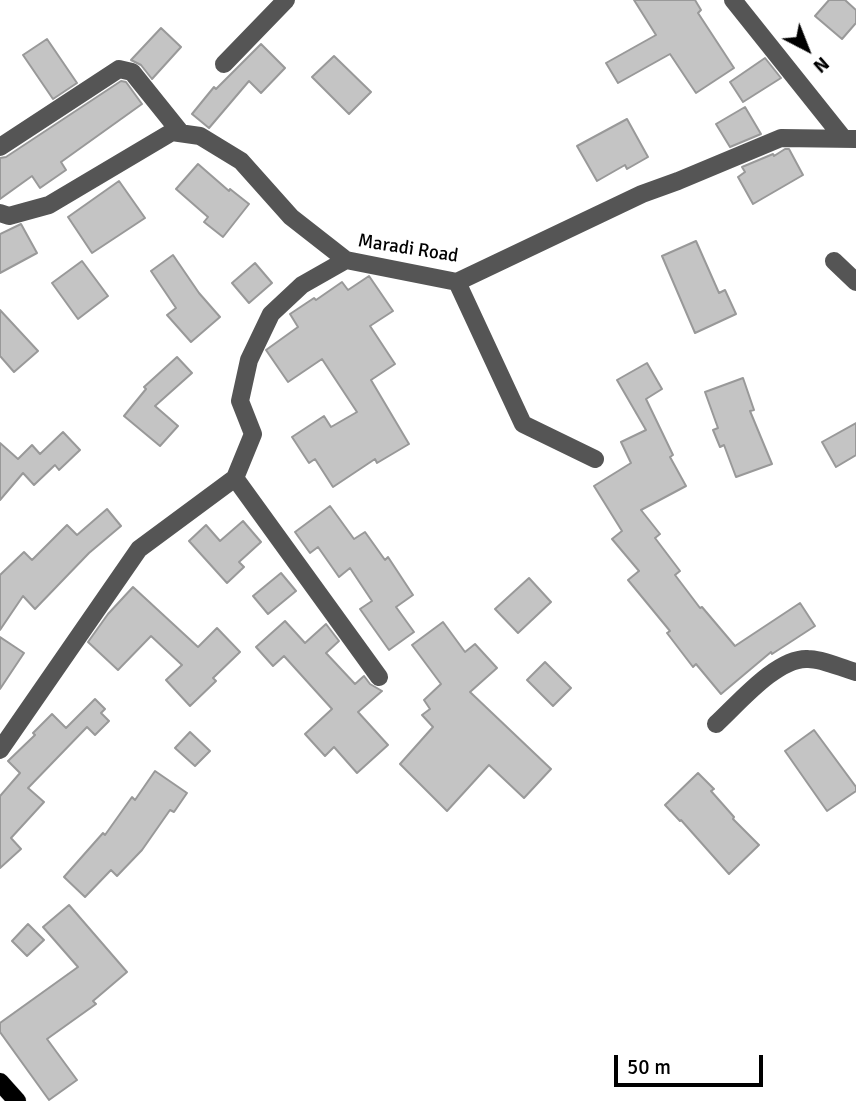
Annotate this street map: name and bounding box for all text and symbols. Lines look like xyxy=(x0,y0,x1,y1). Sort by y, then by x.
north arrow xyxy=(772,14,842,84)
text: N xyxy=(808,51,834,78)
street label: Maradi Road xyxy=(356,230,460,268)
scale bar xyxy=(618,1042,767,1086)
text: 50 m xyxy=(627,1054,671,1080)

